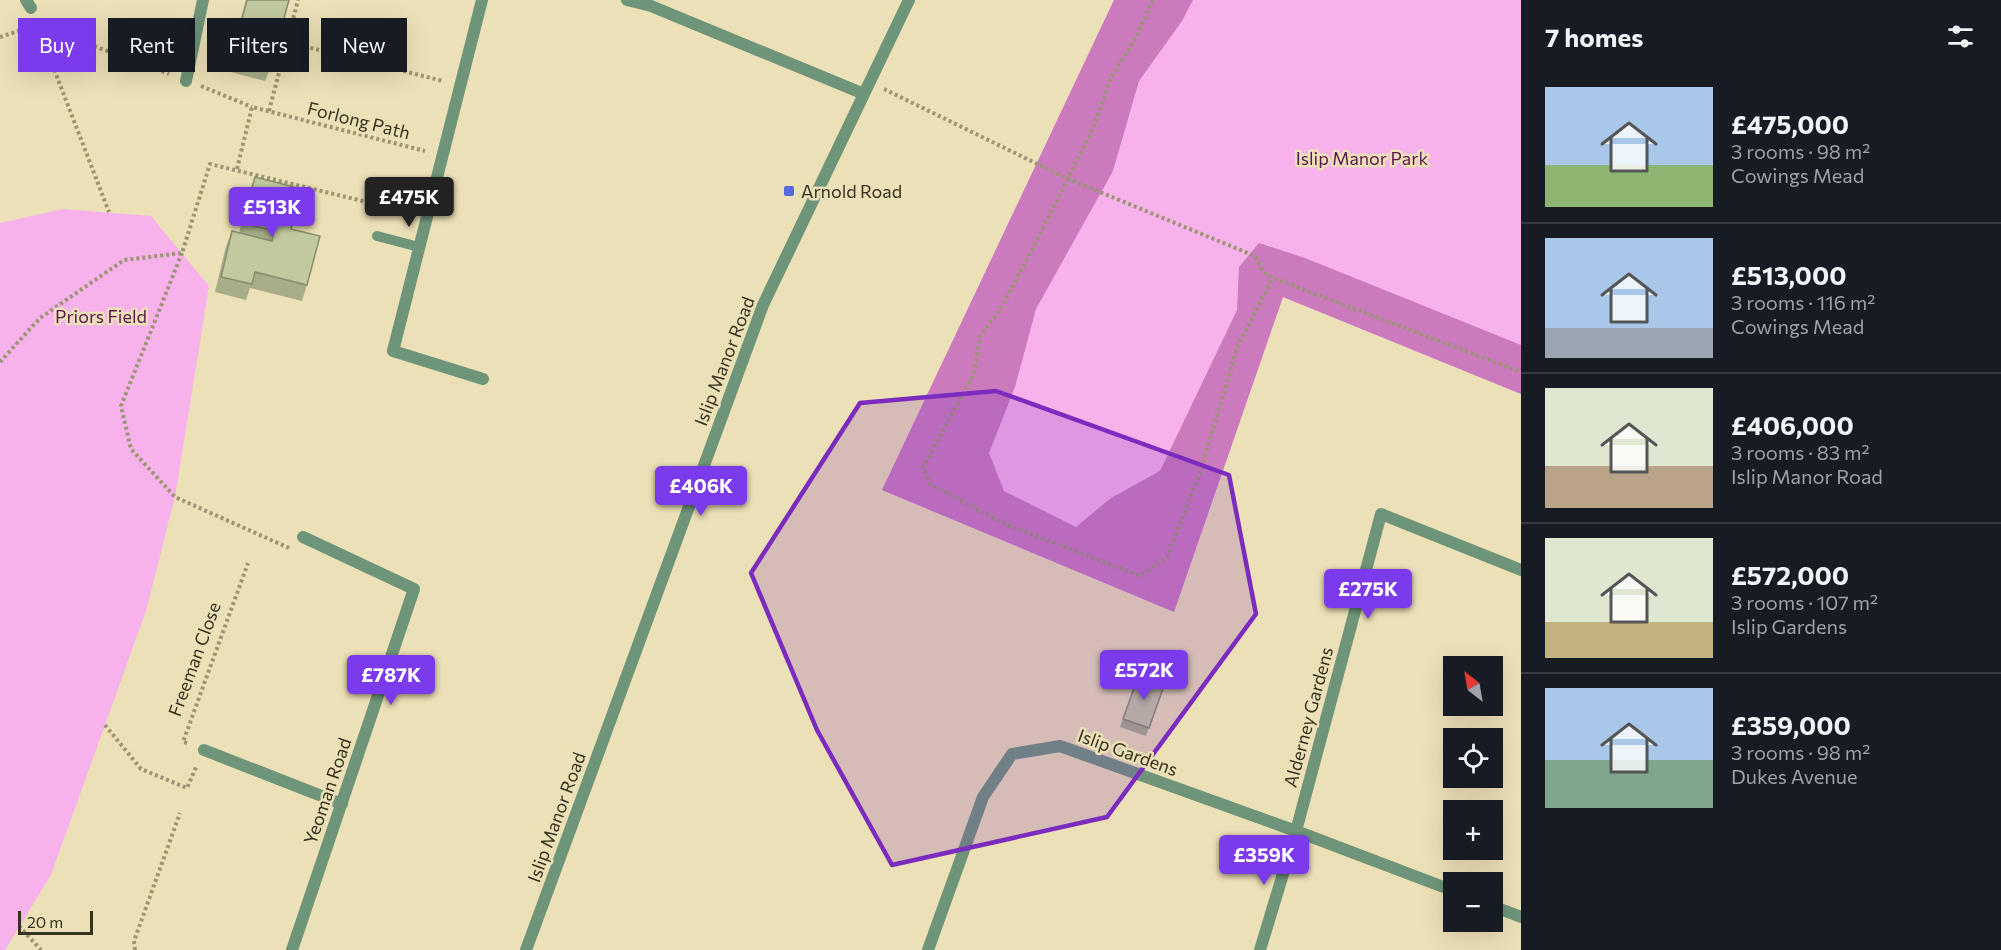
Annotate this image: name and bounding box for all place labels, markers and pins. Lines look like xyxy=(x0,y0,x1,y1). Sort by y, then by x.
pin: £475K xyxy=(367,177,451,228)
place label: Arnold Road xyxy=(801,180,902,202)
marker: Arnold Road xyxy=(782,184,796,198)
pin: £513K xyxy=(230,187,314,238)
pin: £406K xyxy=(659,466,743,517)
pin: £275K xyxy=(1326,569,1410,620)
pin: £572K xyxy=(1102,650,1186,701)
pin: £787K xyxy=(349,655,433,706)
pin: £359K xyxy=(1222,835,1306,886)

